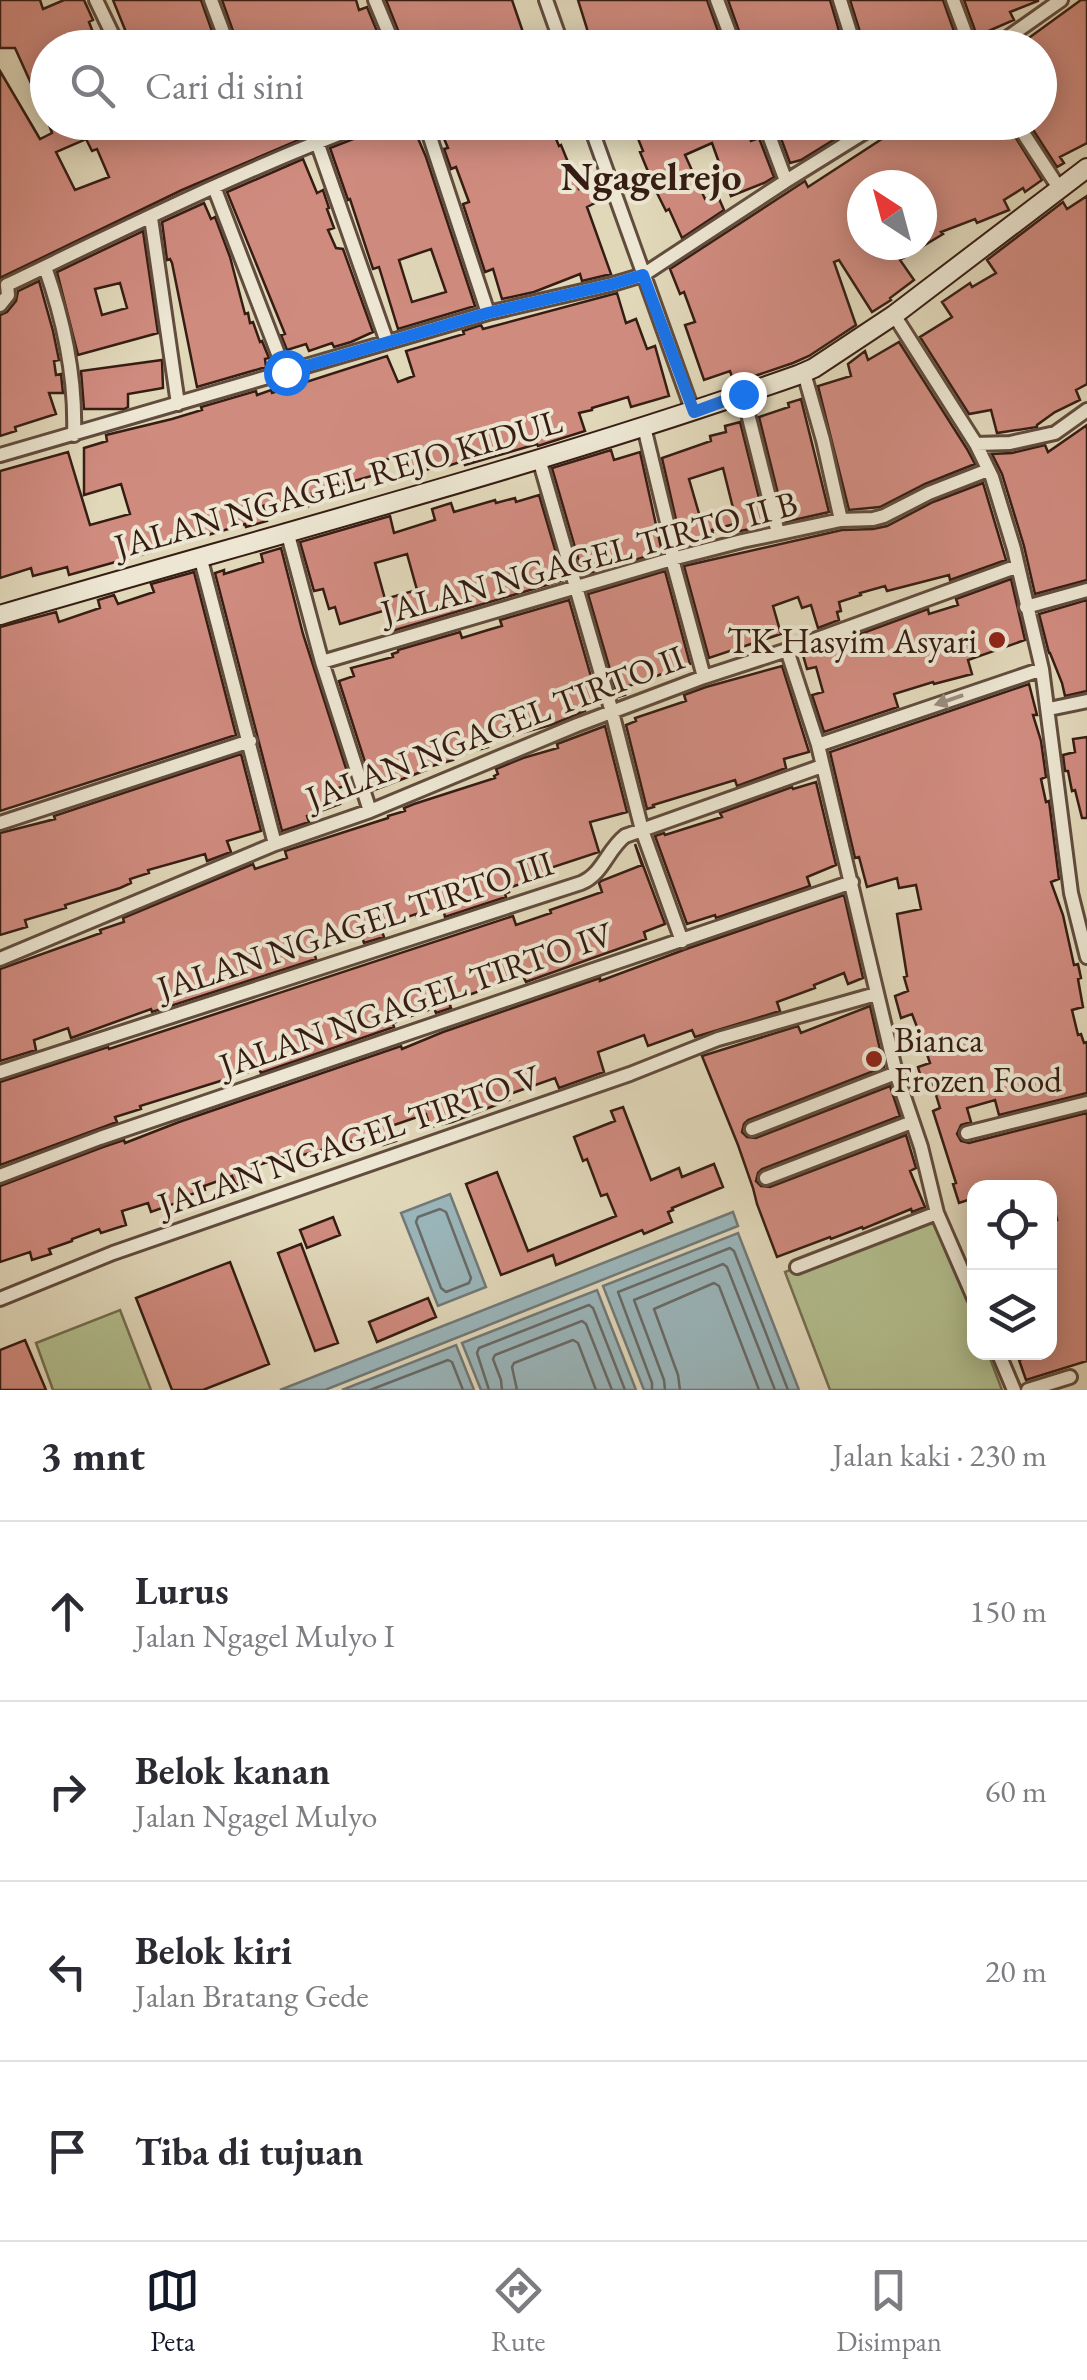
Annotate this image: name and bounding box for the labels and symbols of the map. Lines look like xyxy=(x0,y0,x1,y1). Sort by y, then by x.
district label: Ngagelrejo xyxy=(560,150,742,202)
north arrow xyxy=(847,170,937,260)
route start xyxy=(264,350,310,396)
route end xyxy=(721,372,767,418)
street label: JALAN NGAGEL REJO KIDUL xyxy=(106,397,567,569)
street label: JALAN NGAGEL TIRTO II B xyxy=(373,480,802,635)
place label: TK Hasyim Asyari xyxy=(727,618,977,663)
marker: TK Hasyim Asyari xyxy=(986,629,1008,651)
street label: JALAN NGAGEL TIRTO II xyxy=(297,634,691,821)
one-way arrow xyxy=(934,694,964,709)
street label: JALAN NGAGEL TIRTO III xyxy=(149,840,559,1011)
street label: JALAN NGAGEL TIRTO IV xyxy=(210,910,619,1089)
place label: Bianca Frozen Food xyxy=(894,1017,1062,1102)
marker: Bianca Frozen Food xyxy=(863,1048,885,1070)
street label: JALAN NGAGEL TIRTO V xyxy=(149,1053,547,1228)

